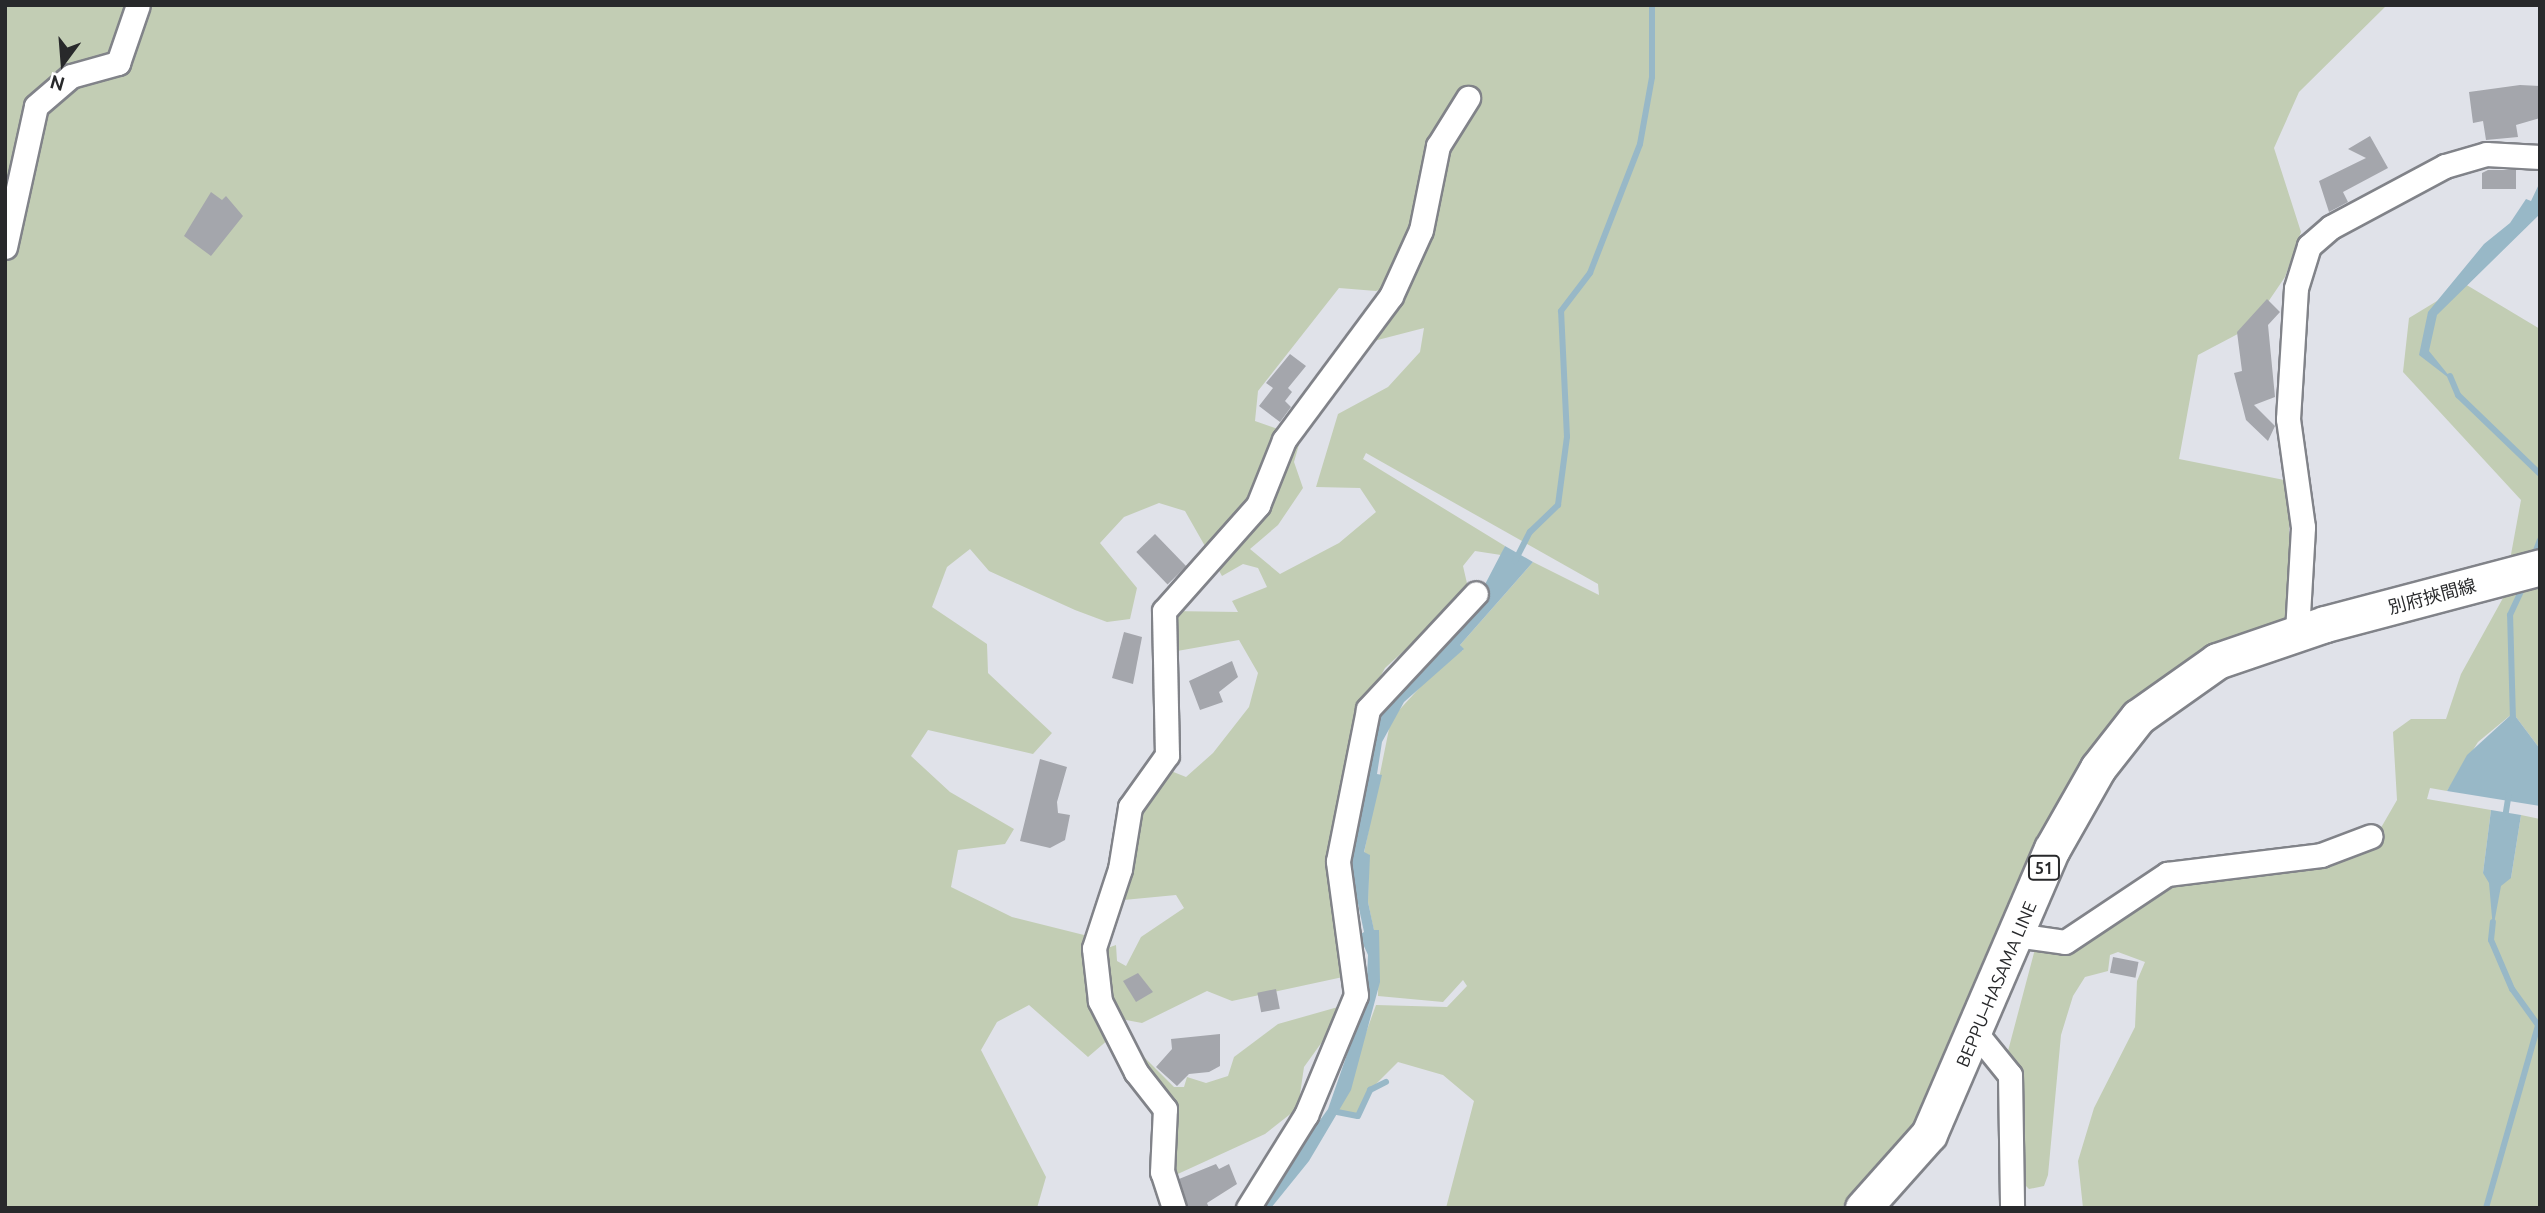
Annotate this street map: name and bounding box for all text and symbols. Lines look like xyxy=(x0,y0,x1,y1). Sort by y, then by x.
north arrow xyxy=(28,28,98,98)
text: N xyxy=(47,71,67,96)
street label: 別府挾間線 xyxy=(2386,574,2478,618)
road number: 51 xyxy=(2026,856,2062,880)
street label: BEPPU–HASAMA LINE xyxy=(1951,898,2041,1070)

